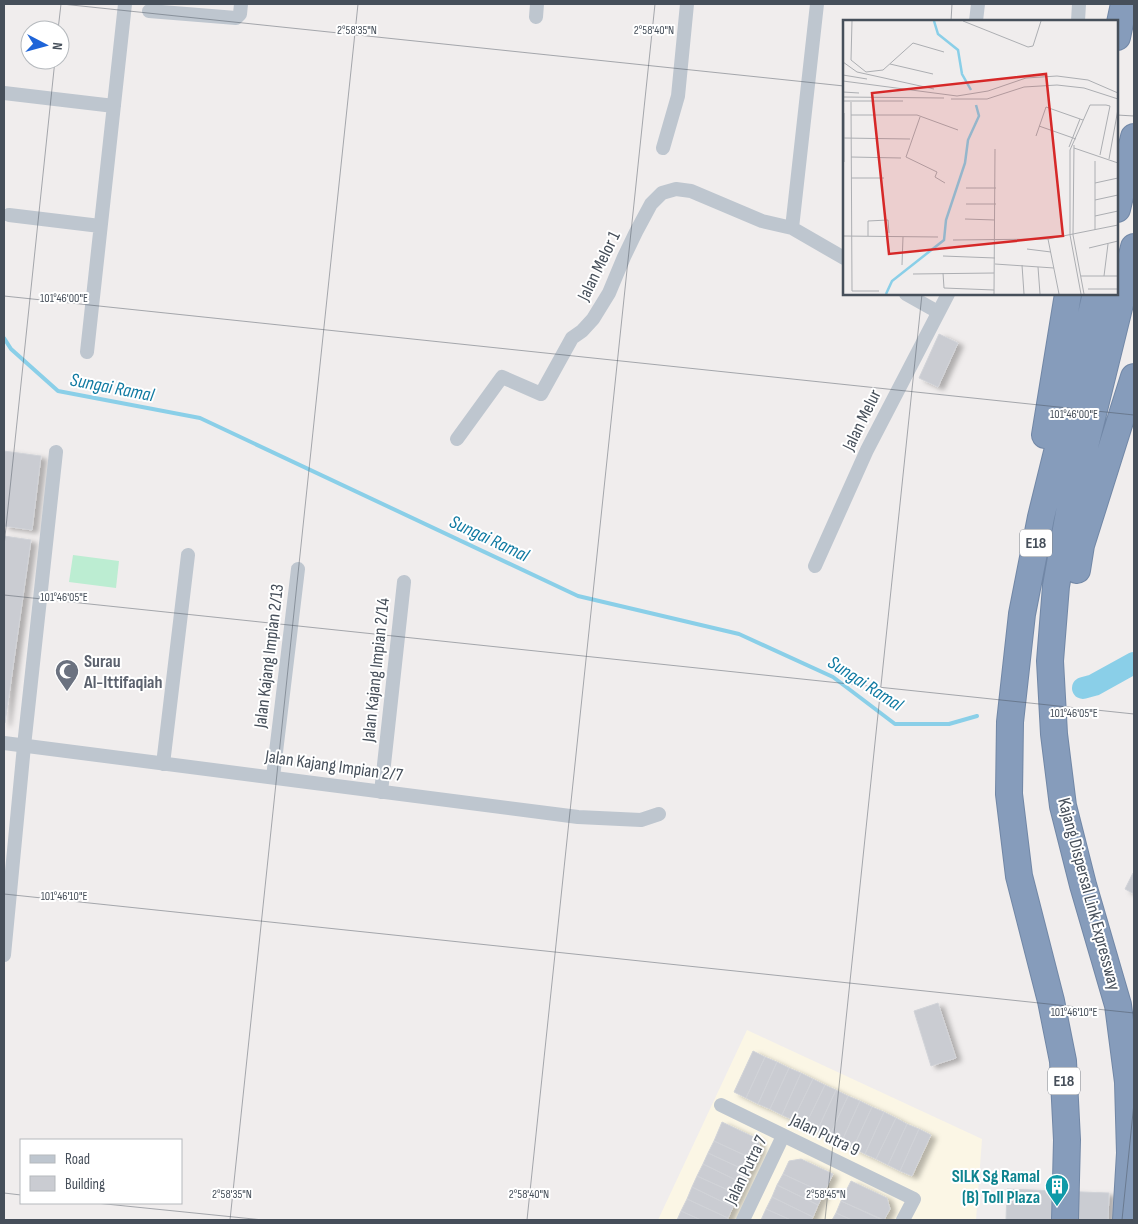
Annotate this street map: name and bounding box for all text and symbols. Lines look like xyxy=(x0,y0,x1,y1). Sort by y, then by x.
north arrow xyxy=(20,20,70,70)
inset map xyxy=(843,20,1118,295)
text: 2°58'35"N xyxy=(337,23,377,38)
text: 2°58'40"N xyxy=(634,23,674,38)
text: N xyxy=(49,42,66,51)
street label: Jalan Melor 1 xyxy=(573,227,625,305)
text: 101°46'00"E xyxy=(40,291,88,306)
water label: Sungai Ramal xyxy=(68,369,156,407)
street label: Jalan Melur xyxy=(838,386,886,455)
text: 101°46'00"E xyxy=(1050,407,1098,422)
water label: Sungai Ramal xyxy=(446,511,533,568)
road number: E18 xyxy=(1020,530,1052,556)
street label: Jalan Kajang Impian 2/13 xyxy=(250,583,288,730)
text: 101°46'05"E xyxy=(40,590,88,605)
street label: Jalan Kajang Impian 2/14 xyxy=(358,596,394,744)
place label: Surau Al-Ittifaqiah xyxy=(83,651,162,693)
water label: Sungai Ramal xyxy=(823,651,907,717)
mosque icon: Surau Al-Ittifaqiah xyxy=(54,658,80,692)
text: 101°46'05"E xyxy=(1050,706,1098,721)
street label: Jalan Kajang Impian 2/7 xyxy=(263,746,405,786)
street label: Kajang Dispersal Link Expressway xyxy=(1053,796,1125,992)
text: 101°46'10"E xyxy=(41,889,87,904)
text: 101°46'10"E xyxy=(1051,1005,1097,1020)
road number: E18 xyxy=(1048,1068,1080,1094)
street label: Jalan Putra 9 xyxy=(786,1109,863,1161)
street label: Jalan Putra 7 xyxy=(720,1131,772,1209)
legend xyxy=(20,1139,182,1204)
text: Road xyxy=(65,1150,90,1169)
place label: SILK Sg Ramal (B) Toll Plaza xyxy=(952,1166,1040,1208)
building icon: SILK Sg Ramal (B) Toll Plaza xyxy=(1044,1173,1070,1207)
text: Building xyxy=(65,1175,105,1194)
text: 2°58'35"N xyxy=(212,1187,252,1202)
text: 2°58'40"N xyxy=(509,1187,549,1202)
text: 2°58'45"N xyxy=(806,1187,846,1202)

